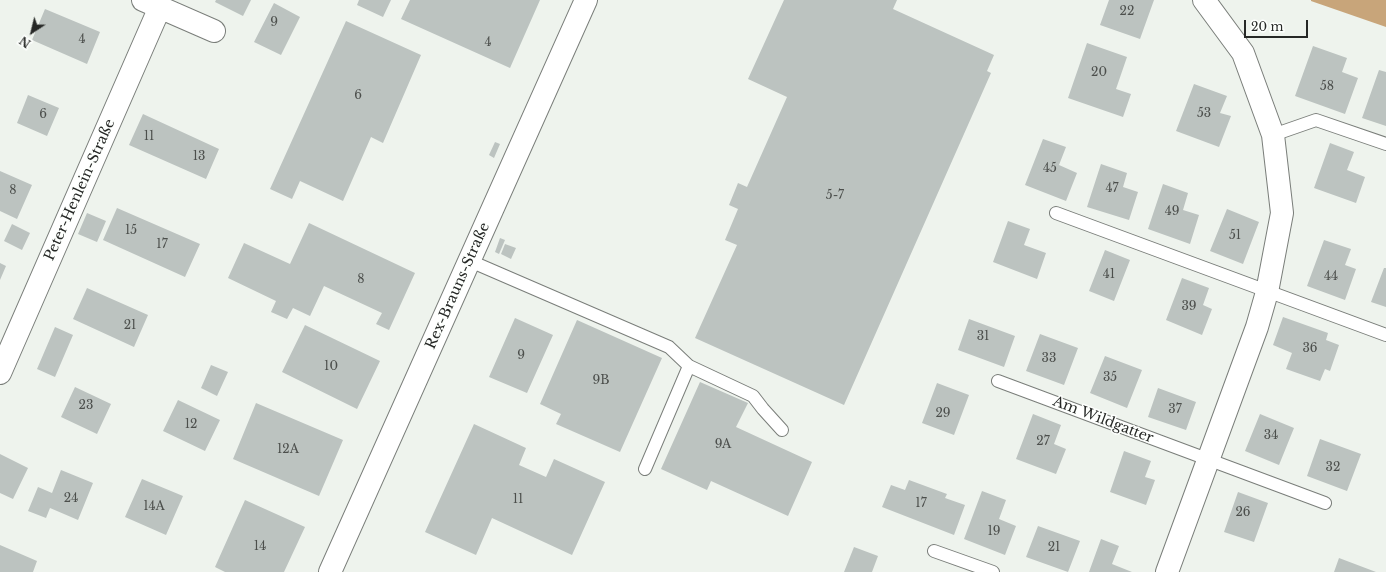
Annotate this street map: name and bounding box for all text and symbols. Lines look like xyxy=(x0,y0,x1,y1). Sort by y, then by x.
house number: 22 xyxy=(1120,5,1134,19)
north arrow xyxy=(12,12,52,52)
scale bar xyxy=(1246,12,1310,38)
house number: 9 xyxy=(270,16,278,30)
text: 20 m xyxy=(1251,19,1283,34)
text: N xyxy=(17,33,33,51)
house number: 4 xyxy=(78,33,86,47)
house number: 4 xyxy=(484,36,492,50)
house number: 20 xyxy=(1091,66,1107,80)
house number: 58 xyxy=(1320,80,1334,94)
house number: 6 xyxy=(354,89,362,103)
house number: 53 xyxy=(1197,107,1211,121)
house number: 6 xyxy=(39,108,47,122)
street label: Peter-Henlein-Straße xyxy=(41,117,119,263)
house number: 11 xyxy=(144,130,154,144)
house number: 13 xyxy=(193,150,205,164)
house number: 45 xyxy=(1043,162,1057,176)
house number: 47 xyxy=(1105,182,1119,196)
house number: 8 xyxy=(9,184,17,198)
house number: 5-7 xyxy=(826,189,844,203)
house number: 49 xyxy=(1165,205,1179,219)
street label: Rex-Brauns-Straße xyxy=(423,220,493,352)
house number: 15 xyxy=(125,224,137,238)
house number: 51 xyxy=(1229,229,1241,243)
house number: 17 xyxy=(156,238,168,252)
house number: 41 xyxy=(1103,268,1115,282)
house number: 44 xyxy=(1324,270,1338,284)
house number: 8 xyxy=(357,273,365,287)
house number: 39 xyxy=(1181,300,1197,314)
house number: 21 xyxy=(124,319,136,333)
house number: 31 xyxy=(977,330,989,344)
house number: 36 xyxy=(1302,342,1318,356)
house number: 9 xyxy=(517,349,525,363)
house number: 33 xyxy=(1042,352,1056,366)
house number: 10 xyxy=(324,360,338,374)
house number: 35 xyxy=(1103,371,1117,385)
house number: 9B xyxy=(593,374,609,388)
street label: Am Wildgatter xyxy=(1050,393,1156,447)
house number: 23 xyxy=(79,399,93,413)
house number: 37 xyxy=(1168,403,1182,417)
house number: 29 xyxy=(935,407,951,421)
house number: 12 xyxy=(185,418,197,432)
house number: 34 xyxy=(1264,429,1278,443)
house number: 27 xyxy=(1036,435,1050,449)
house number: 9A xyxy=(715,438,731,452)
house number: 12A xyxy=(277,443,299,457)
house number: 32 xyxy=(1326,461,1340,475)
house number: 24 xyxy=(64,492,78,506)
house number: 11 xyxy=(513,493,523,507)
house number: 17 xyxy=(915,497,927,511)
house number: 14A xyxy=(143,500,165,514)
house number: 26 xyxy=(1235,506,1251,520)
house number: 19 xyxy=(987,525,1001,539)
house number: 14 xyxy=(254,540,266,554)
house number: 21 xyxy=(1048,541,1060,555)

